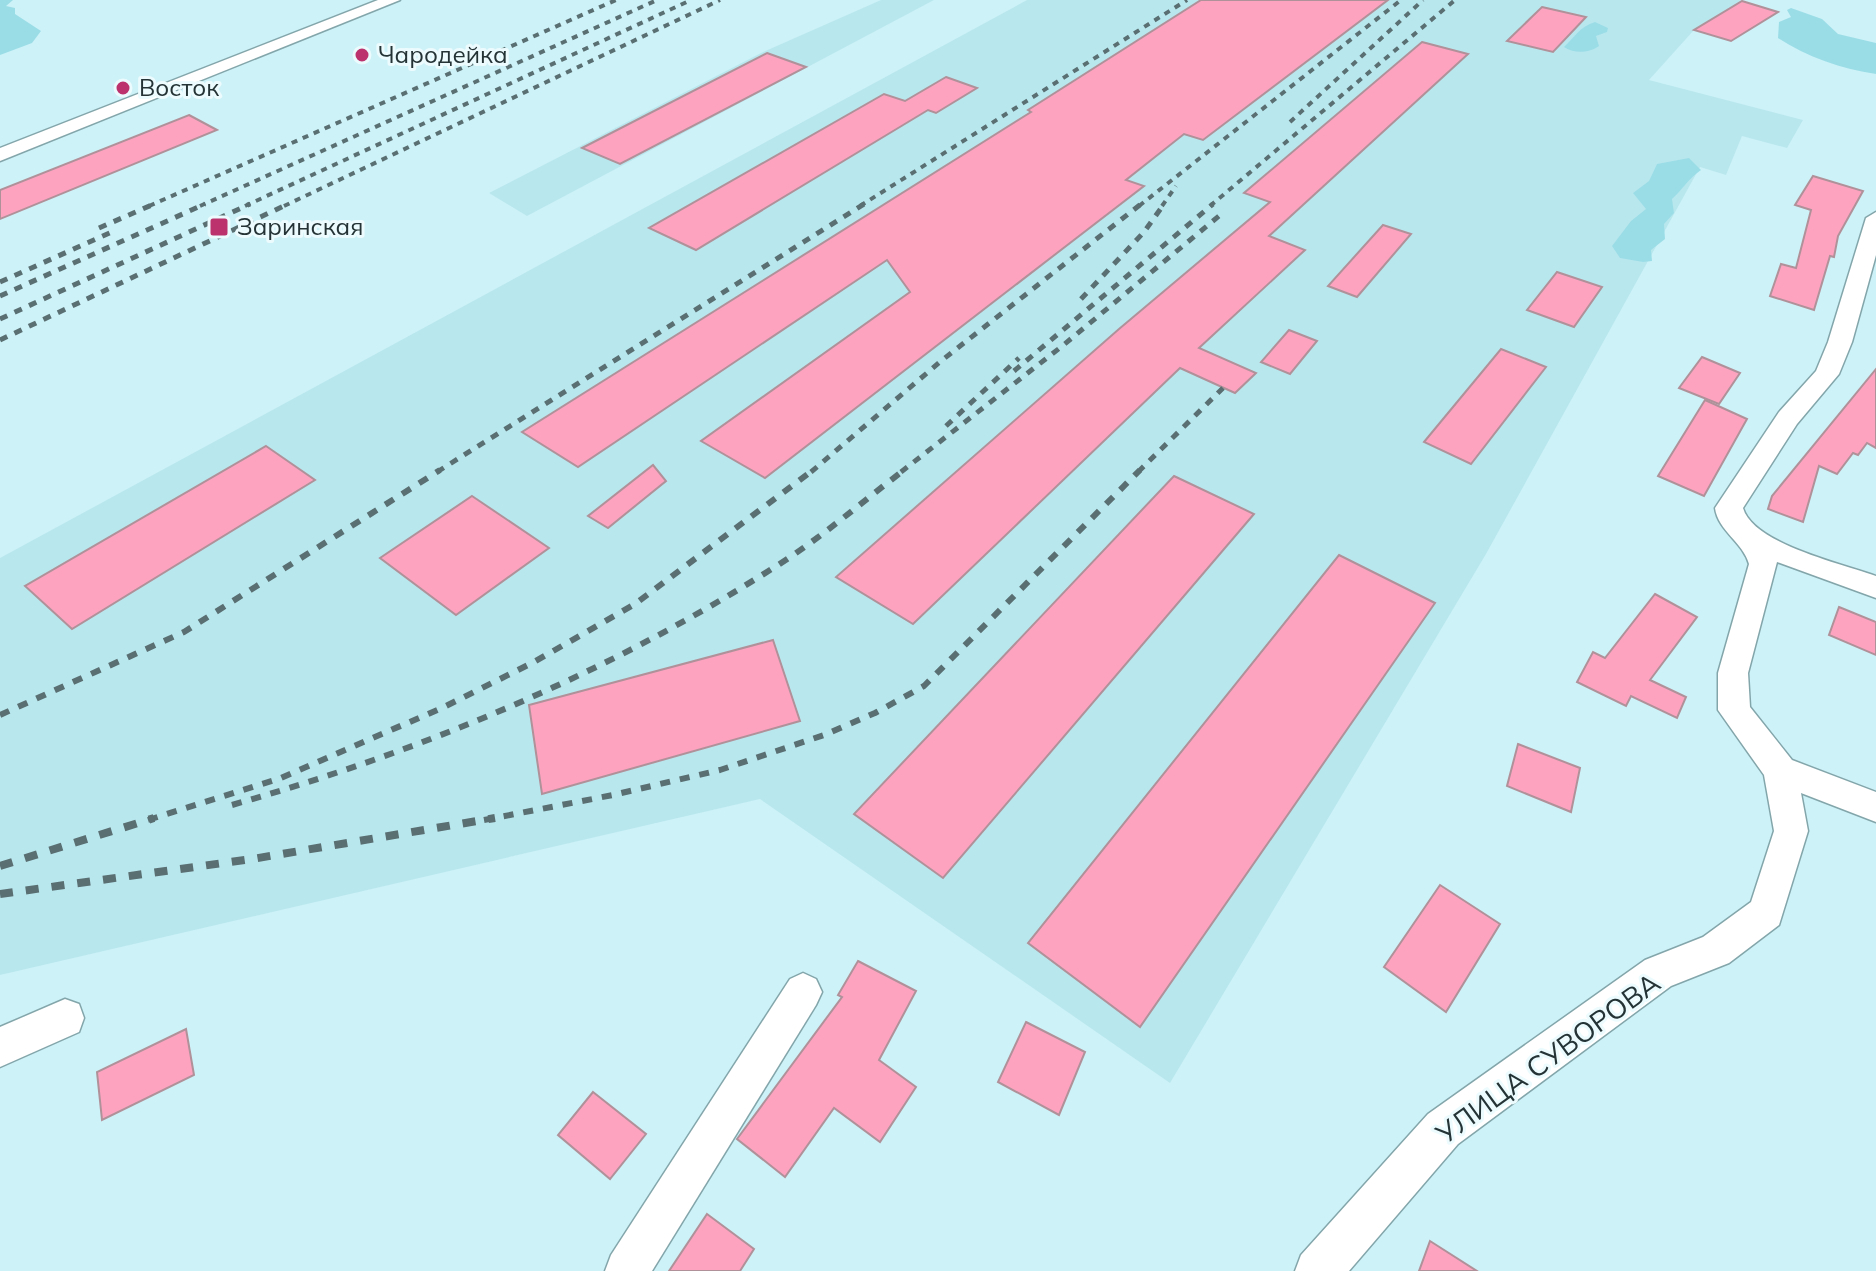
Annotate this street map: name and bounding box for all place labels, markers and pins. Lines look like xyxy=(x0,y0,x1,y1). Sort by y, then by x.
place label: Чародейка xyxy=(378,39,508,69)
marker: Чародейка xyxy=(353,46,371,64)
place label: Восток xyxy=(139,72,219,102)
marker: Восток xyxy=(114,79,132,97)
place label: Заринская xyxy=(237,211,363,241)
marker: Заринская xyxy=(208,216,230,238)

